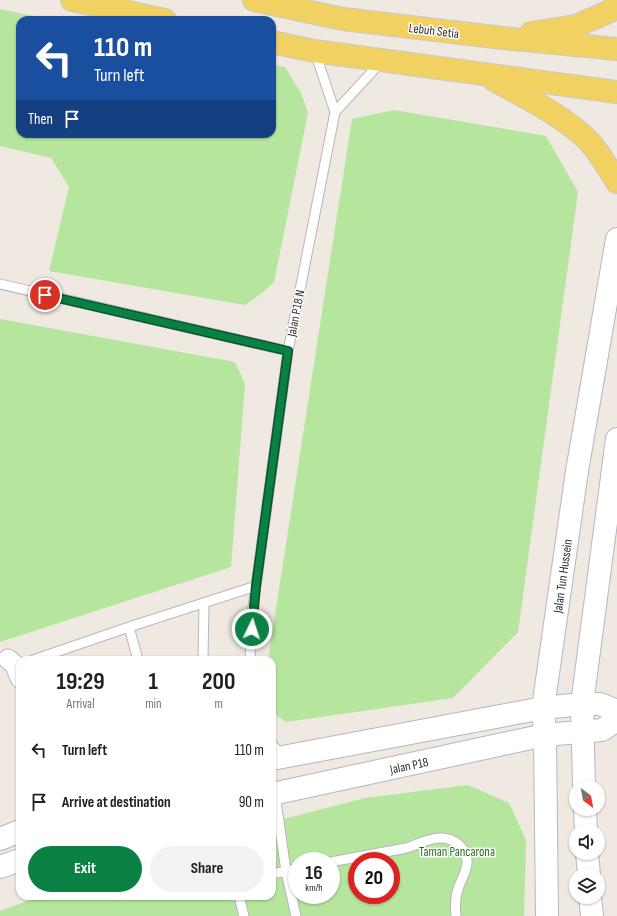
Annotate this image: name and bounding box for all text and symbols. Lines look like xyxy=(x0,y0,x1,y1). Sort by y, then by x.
street label: Lebuh Setia xyxy=(408,20,460,42)
text: 110 m xyxy=(94,31,152,64)
icon: left xyxy=(28,32,80,84)
text: Turn left xyxy=(94,65,145,86)
icon: arrive xyxy=(61,108,83,130)
text: Then xyxy=(28,110,53,129)
pin xyxy=(28,278,62,312)
icon: arrive xyxy=(34,284,56,306)
street label: Jalan P18 N xyxy=(283,288,308,339)
street label: Jalan Tun Hussein xyxy=(550,538,576,615)
position arrow xyxy=(231,608,273,650)
text: 19:29 xyxy=(57,667,105,696)
text: 1 xyxy=(149,667,158,696)
text: 200 xyxy=(202,667,235,696)
text: Arrival xyxy=(67,696,95,712)
text: min xyxy=(145,696,161,712)
text: m xyxy=(215,696,223,712)
icon: left xyxy=(28,739,50,761)
text: Turn left xyxy=(62,741,107,760)
text: 110 m xyxy=(235,741,264,760)
street label: Jalan P18 xyxy=(388,754,430,778)
north arrow xyxy=(569,780,605,816)
map controls xyxy=(569,780,605,904)
icon: arrive xyxy=(28,791,50,813)
text: Arrive at destination xyxy=(62,793,171,812)
text: 90 m xyxy=(239,793,264,812)
button: sound xyxy=(569,824,605,860)
park label: Taman Pancarona xyxy=(419,844,495,860)
button: Exit xyxy=(28,846,142,892)
button: Share xyxy=(150,846,264,892)
speed limit sign: 20 xyxy=(348,852,400,904)
text: 16 xyxy=(305,861,323,885)
button: layers xyxy=(569,868,605,904)
text: km/h xyxy=(305,882,323,894)

